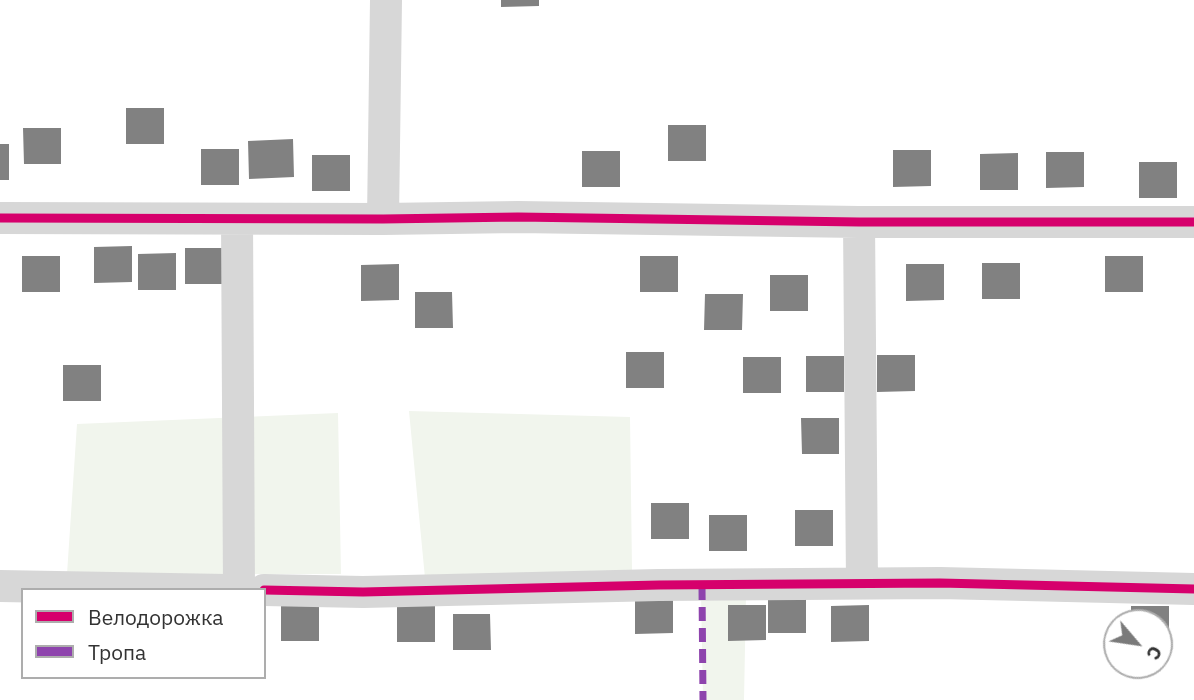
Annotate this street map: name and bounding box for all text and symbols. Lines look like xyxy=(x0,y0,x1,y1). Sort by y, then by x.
legend xyxy=(21,588,266,679)
text: Велодорожка xyxy=(88,603,223,631)
north arrow xyxy=(1103,609,1173,679)
text: Тропа xyxy=(88,638,146,666)
text: С xyxy=(1141,642,1168,664)

